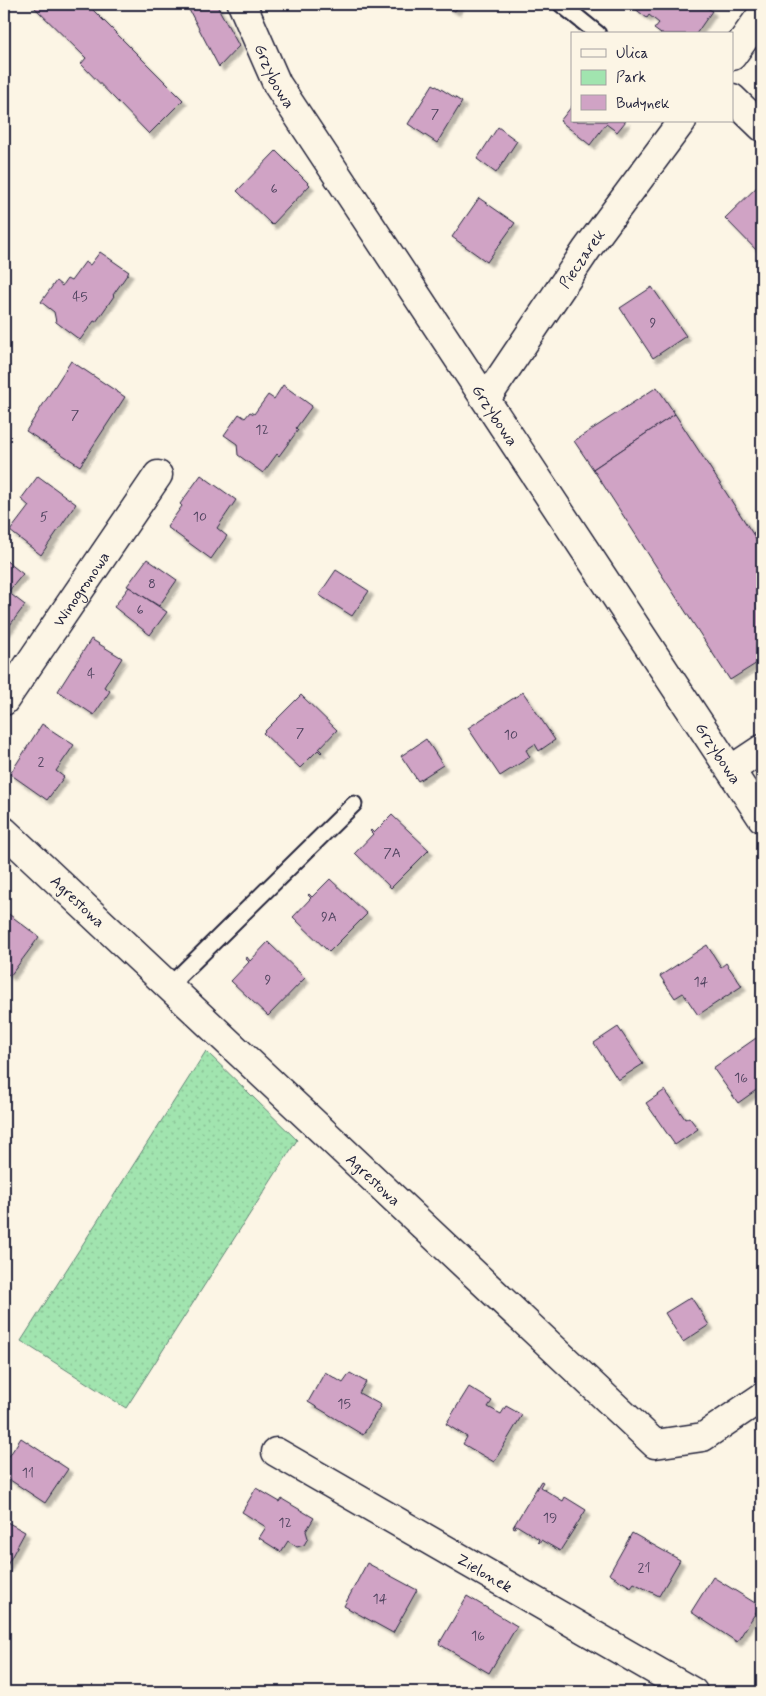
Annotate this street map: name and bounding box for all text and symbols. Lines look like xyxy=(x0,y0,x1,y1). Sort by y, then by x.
legend xyxy=(571,32,734,122)
street label: Grzybowa xyxy=(249,41,299,113)
text: Ulica xyxy=(616,44,649,64)
text: Park xyxy=(616,68,646,88)
text: Budynek xyxy=(616,94,670,114)
house number: 7 xyxy=(431,105,440,123)
house number: 6 xyxy=(270,180,278,198)
street label: Pieczarek xyxy=(554,225,610,293)
house number: 45 xyxy=(72,288,88,306)
house number: 9 xyxy=(650,314,657,332)
street label: Grzybowa xyxy=(466,381,522,451)
house number: 7 xyxy=(71,406,80,424)
house number: 12 xyxy=(255,421,269,439)
house number: 5 xyxy=(40,508,48,526)
house number: 10 xyxy=(193,508,207,526)
street label: Winogronowa xyxy=(49,547,115,631)
house number: 8 xyxy=(148,575,156,593)
house number: 6 xyxy=(136,601,144,619)
house number: 4 xyxy=(87,665,95,683)
street label: Grzybowa xyxy=(690,719,746,789)
house number: 7 xyxy=(296,724,305,742)
house number: 10 xyxy=(504,726,518,744)
house number: 2 xyxy=(38,753,45,771)
house number: 7A xyxy=(383,844,401,862)
street label: Agrestowa xyxy=(45,871,109,933)
house number: 9A xyxy=(321,908,337,926)
house number: 9 xyxy=(265,971,272,989)
house number: 14 xyxy=(694,973,709,991)
house number: 16 xyxy=(734,1069,748,1087)
street label: Agrestowa xyxy=(341,1150,405,1211)
house number: 15 xyxy=(337,1395,351,1413)
house number: 11 xyxy=(22,1464,34,1482)
house number: 19 xyxy=(543,1509,557,1527)
house number: 12 xyxy=(278,1514,292,1532)
street label: Zielonek xyxy=(452,1549,516,1598)
house number: 21 xyxy=(638,1559,650,1577)
house number: 14 xyxy=(373,1590,388,1608)
house number: 16 xyxy=(471,1627,485,1645)

